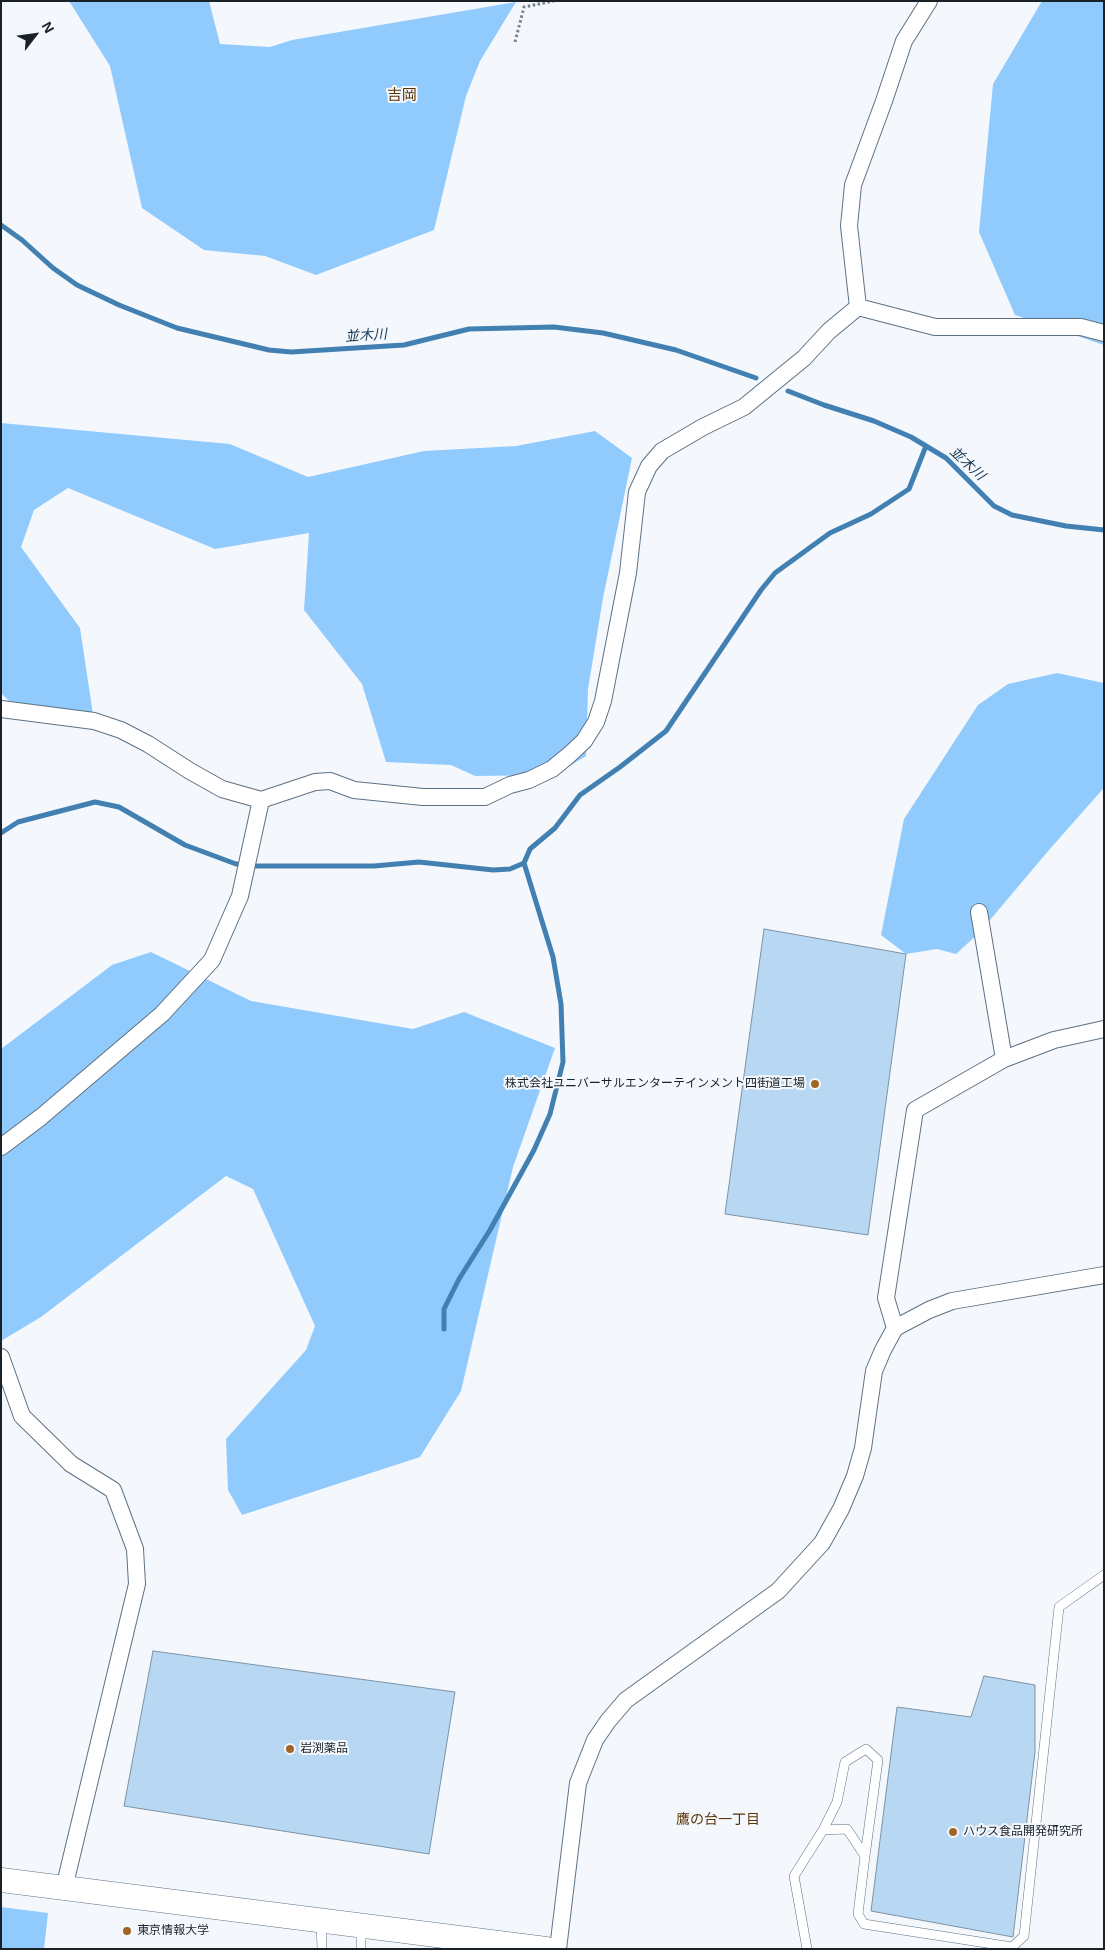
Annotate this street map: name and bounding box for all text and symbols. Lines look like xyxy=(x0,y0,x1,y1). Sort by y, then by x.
north arrow xyxy=(10,10,60,60)
text: N xyxy=(39,19,57,36)
district label: 吉岡 xyxy=(387,87,417,105)
water label: 並木川 xyxy=(344,326,388,346)
water label: 並木川 xyxy=(946,444,988,484)
place label: 株式会社ユニバーサルエンターテインメント四街道工場 xyxy=(505,1077,805,1091)
marker: 株式会社ユニバーサルエンターテインメント四街道工場 xyxy=(809,1078,821,1090)
place label: 岩渕薬品 xyxy=(300,1742,348,1756)
marker: 岩渕薬品 xyxy=(284,1743,296,1755)
district label: 鷹の台一丁目 xyxy=(676,1812,760,1828)
place label: ハウス食品開発研究所 xyxy=(963,1825,1083,1839)
marker: ハウス食品開発研究所 xyxy=(947,1826,959,1838)
place label: 東京情報大学 xyxy=(137,1924,209,1938)
marker: 東京情報大学 xyxy=(121,1925,133,1937)

